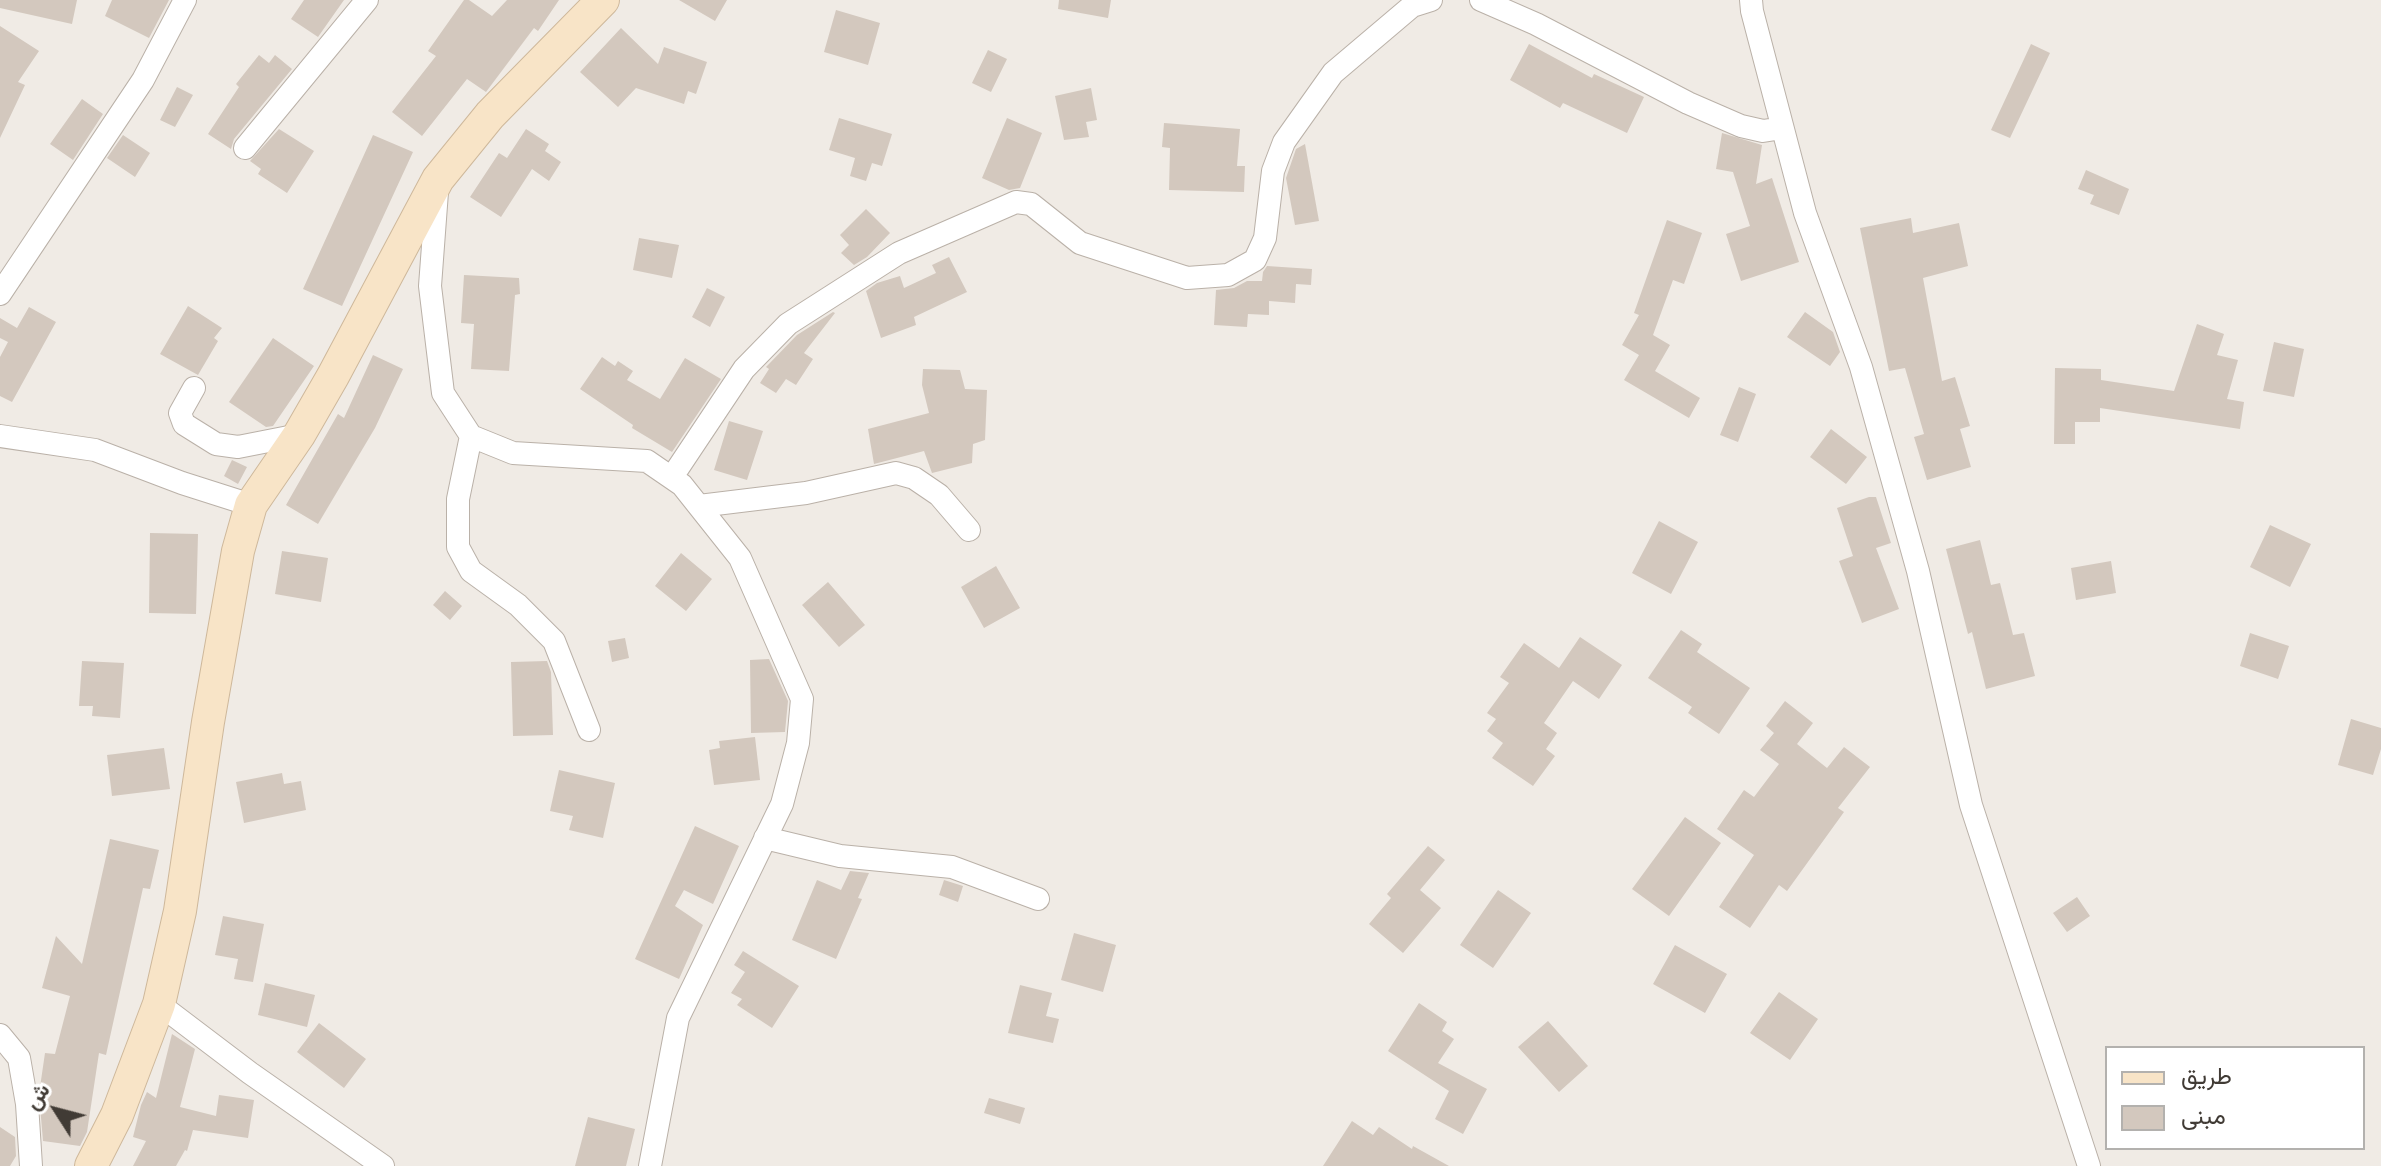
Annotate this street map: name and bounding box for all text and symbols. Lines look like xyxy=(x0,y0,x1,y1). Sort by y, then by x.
legend xyxy=(2105,1046,2365,1150)
text: طريق xyxy=(2181,1062,2232,1089)
north arrow xyxy=(16,1070,96,1150)
text: ش xyxy=(18,1078,54,1114)
text: مبنى xyxy=(2181,1102,2226,1129)

